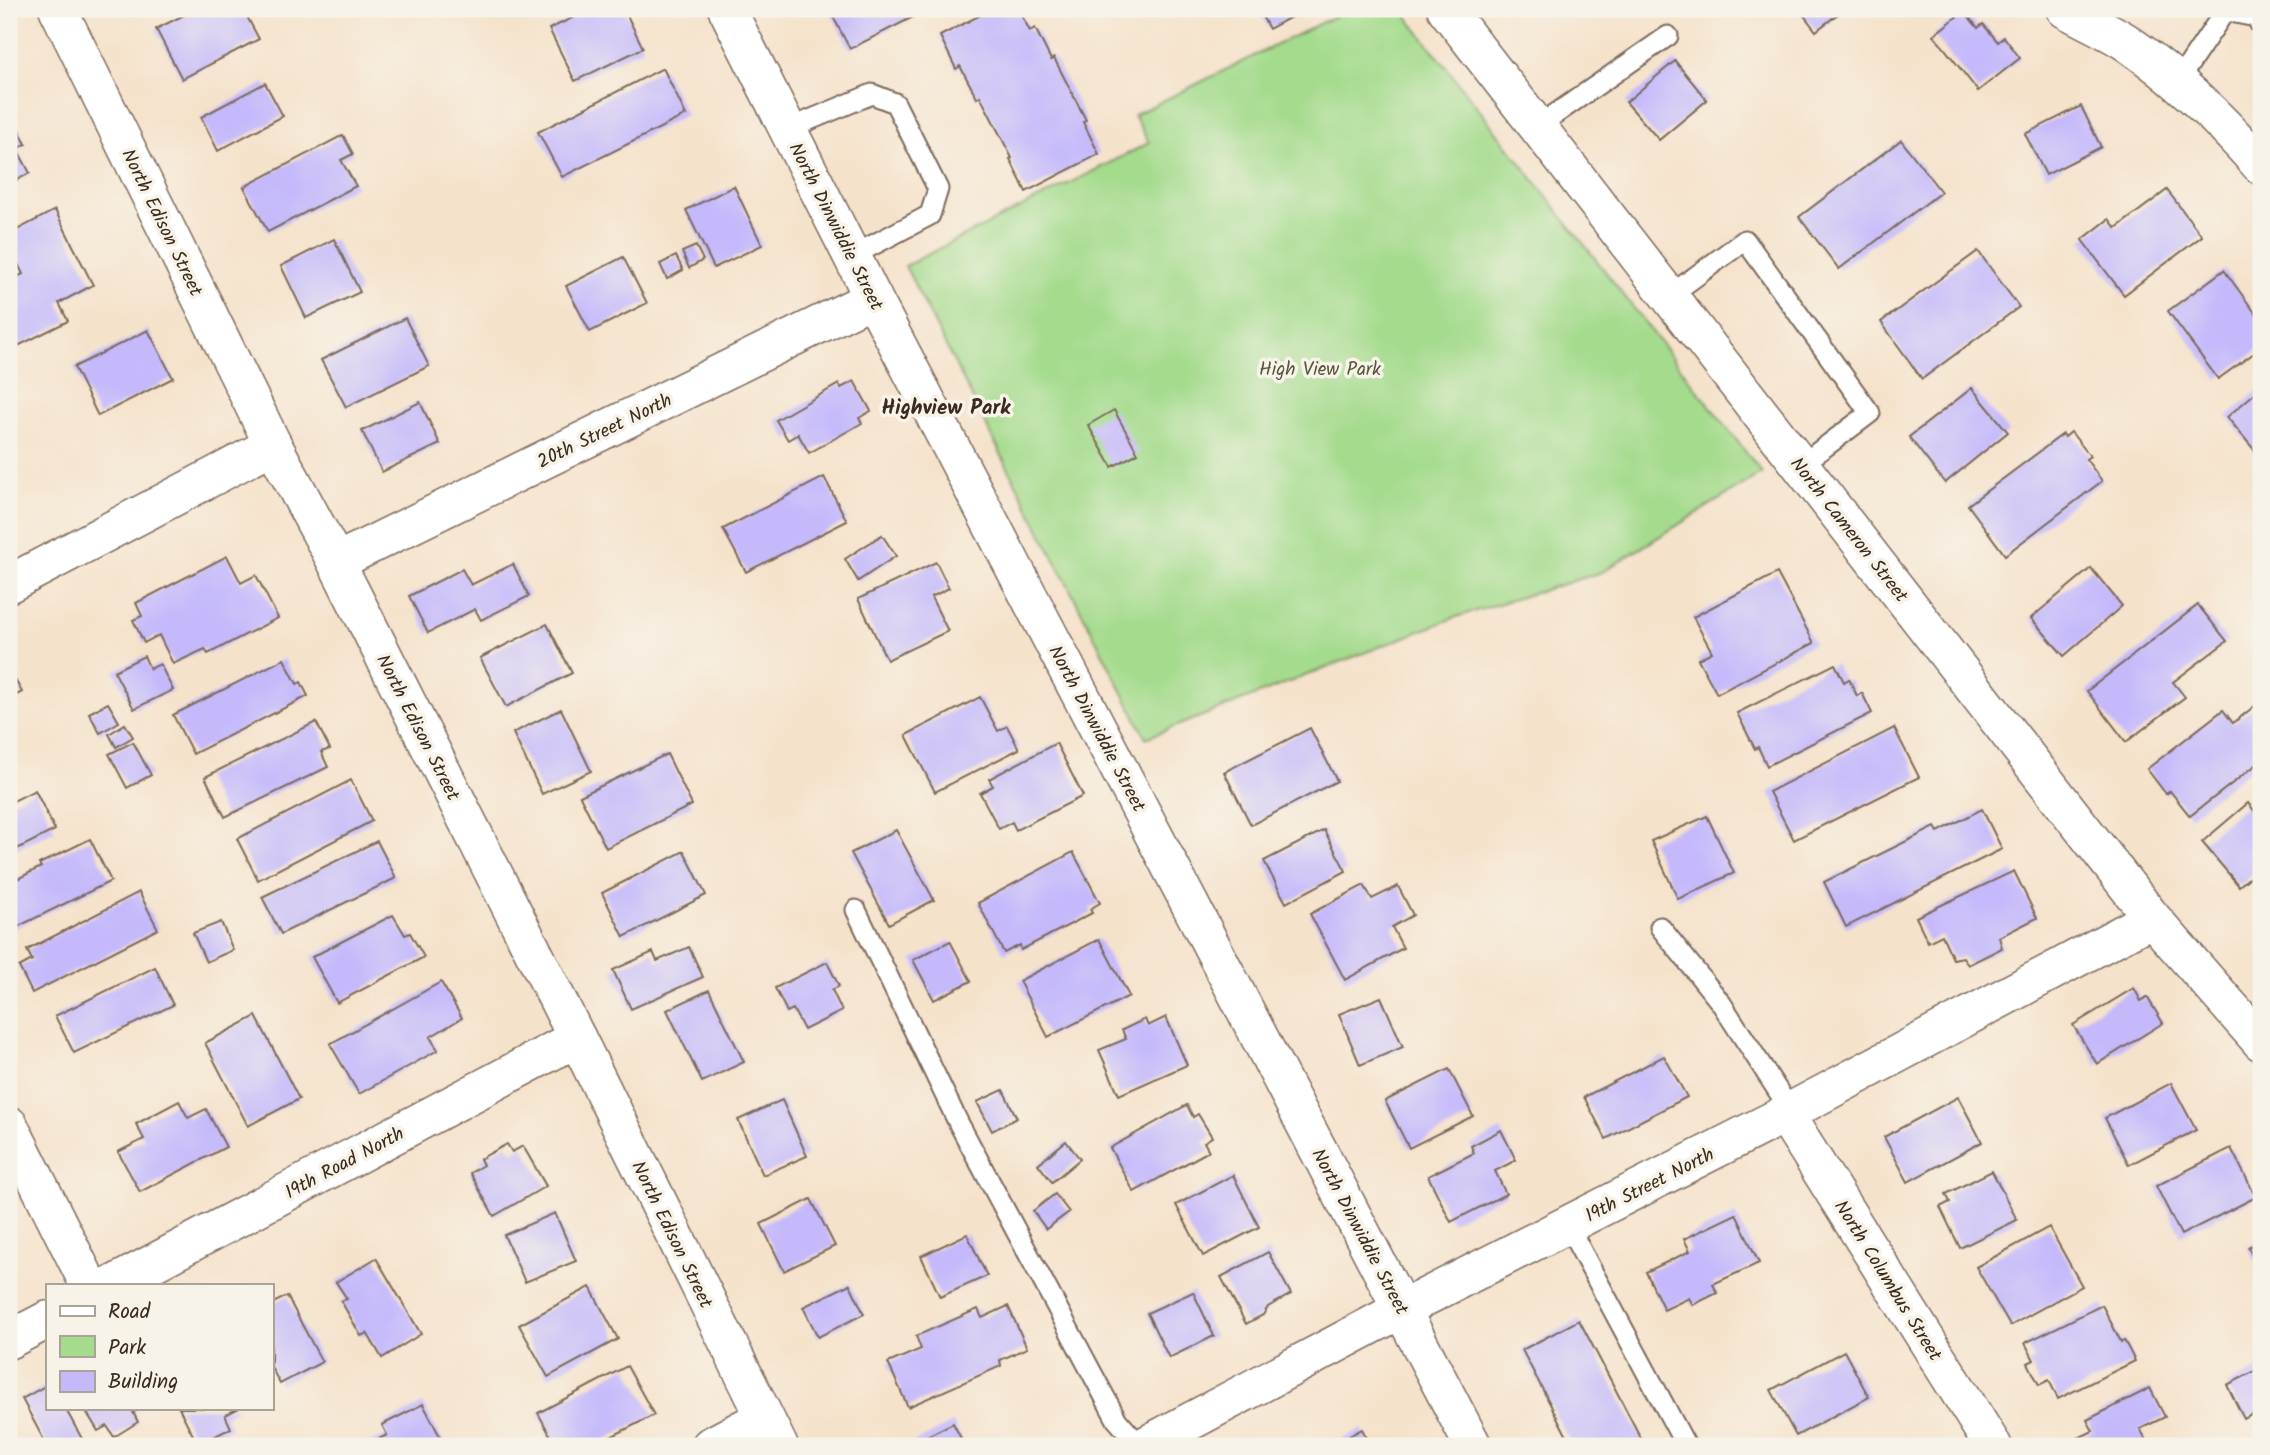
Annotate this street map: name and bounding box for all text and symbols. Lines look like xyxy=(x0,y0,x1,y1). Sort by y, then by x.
street label: North Dinwiddie Street xyxy=(780,138,891,317)
street label: North Edison Street xyxy=(113,144,210,302)
park label: High View Park xyxy=(1259,355,1381,385)
street label: 20th Street North xyxy=(532,386,677,477)
district label: Highview Park xyxy=(882,392,1011,425)
street label: North Cameron Street xyxy=(1782,451,1915,610)
street label: North Dinwiddie Street xyxy=(1040,640,1153,818)
street label: North Edison Street xyxy=(367,650,467,807)
street label: 19th Road North xyxy=(280,1120,410,1208)
street label: 19th Street North xyxy=(1580,1140,1720,1231)
street label: North Dinwiddie Street xyxy=(1303,1143,1416,1321)
street label: North Edison Street xyxy=(623,1156,720,1314)
street label: North Columbus Street xyxy=(1826,1195,1949,1368)
legend xyxy=(46,1284,273,1410)
text: Road xyxy=(108,1296,151,1329)
text: Park xyxy=(108,1332,146,1365)
text: Building xyxy=(108,1366,178,1399)

